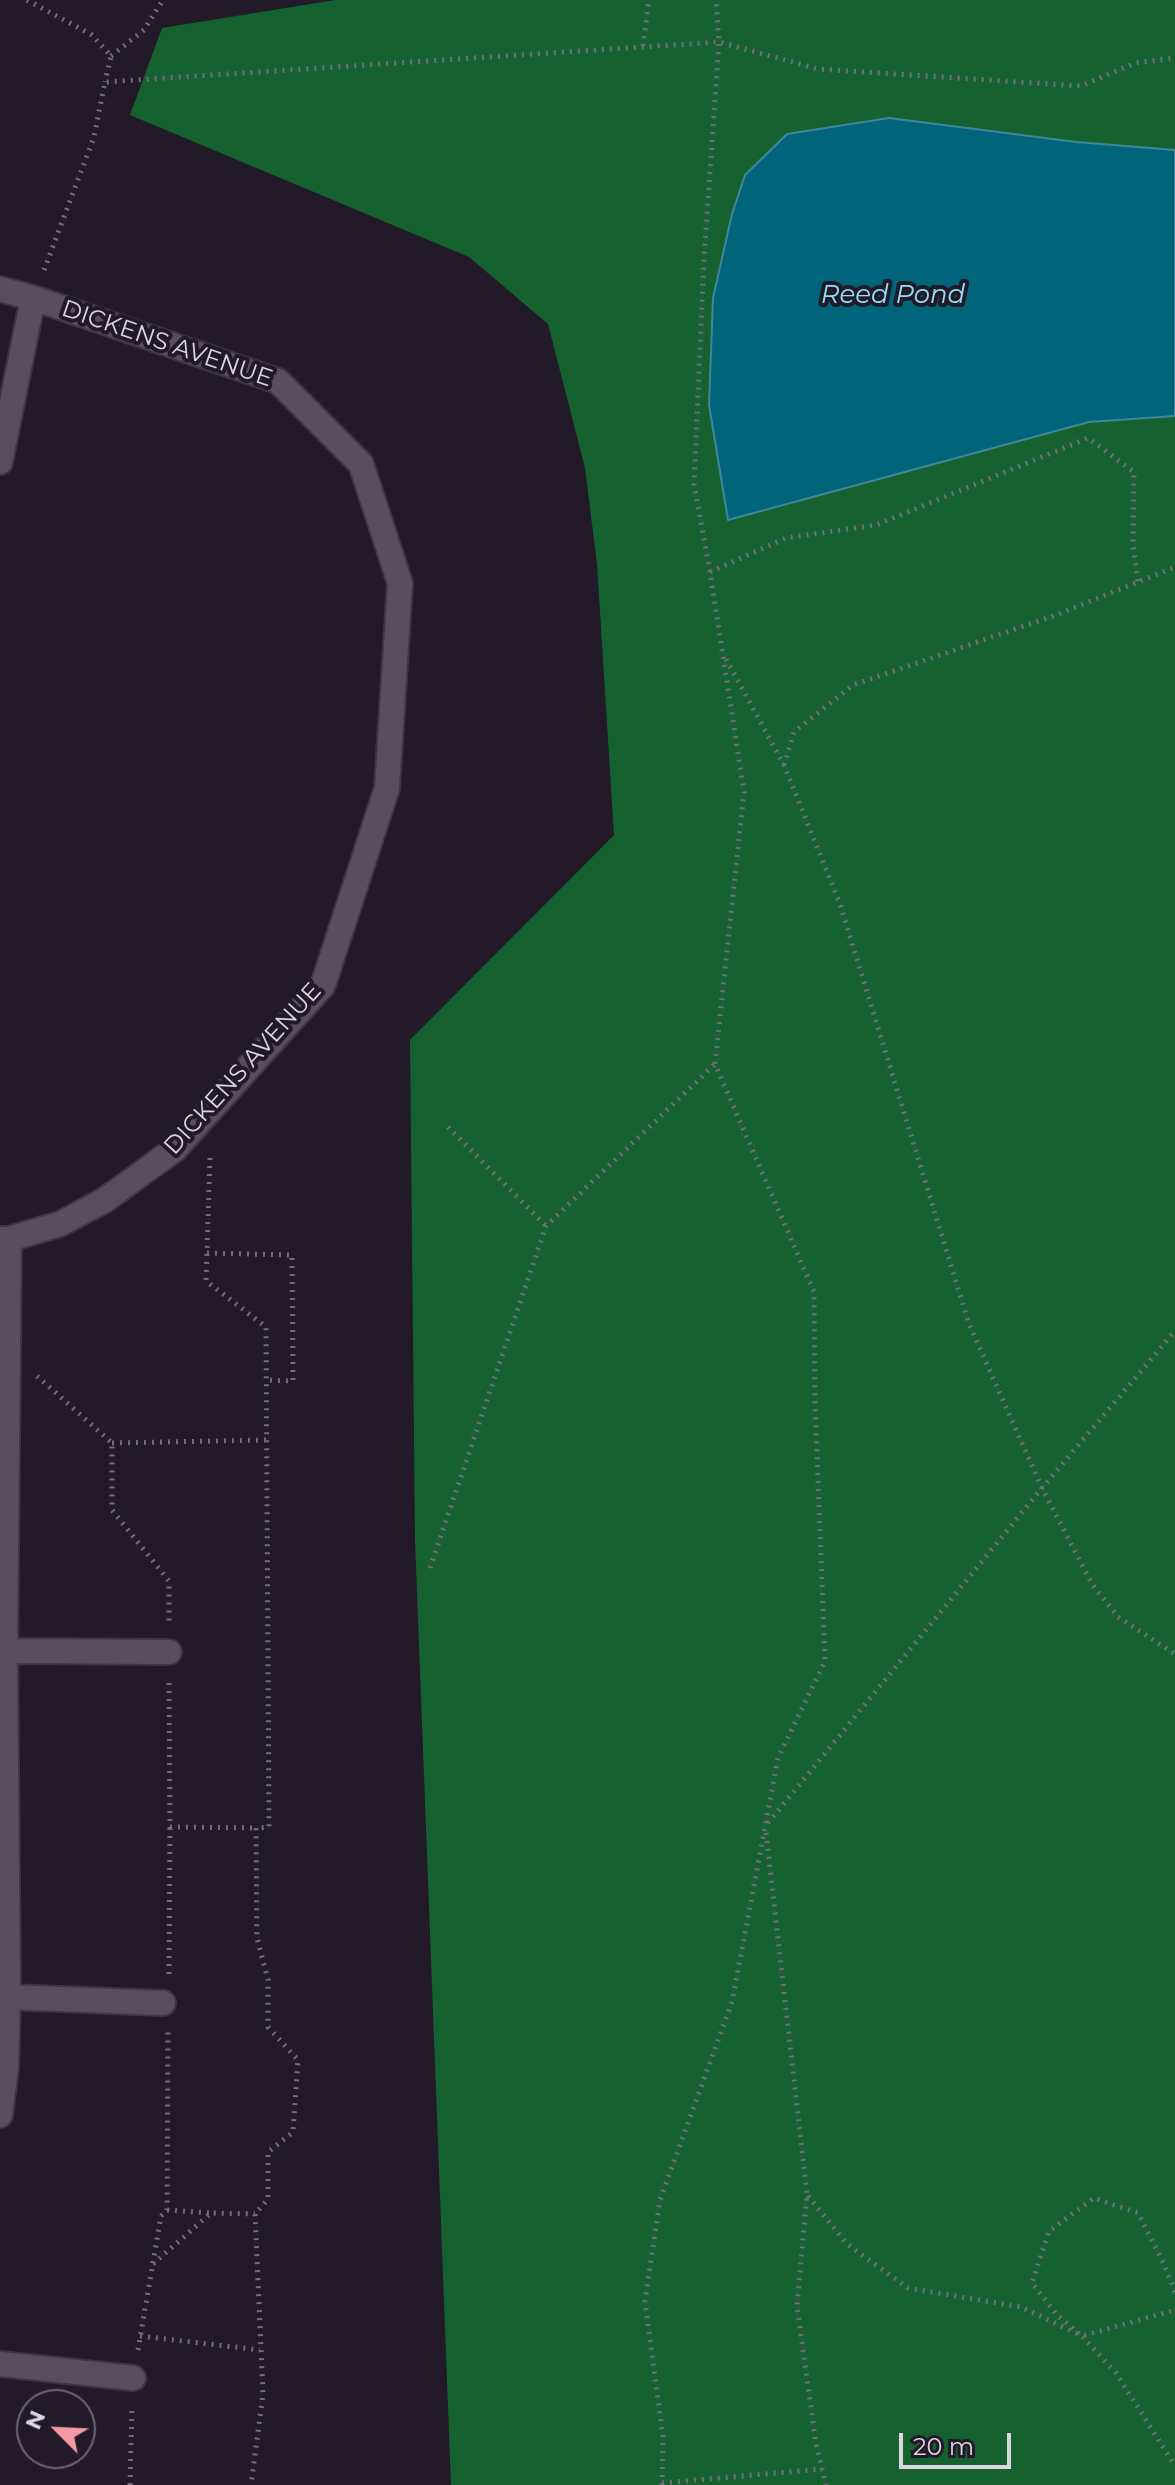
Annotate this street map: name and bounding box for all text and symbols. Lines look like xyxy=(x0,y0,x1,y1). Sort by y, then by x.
water label: Reed Pond xyxy=(821,279,965,311)
street label: DICKENS AVENUE xyxy=(58,294,276,394)
street label: DICKENS AVENUE xyxy=(158,977,328,1161)
north arrow xyxy=(16,2389,96,2469)
text: N xyxy=(19,2406,51,2433)
scale bar xyxy=(903,2417,1015,2467)
text: 20 m xyxy=(913,2432,974,2461)

